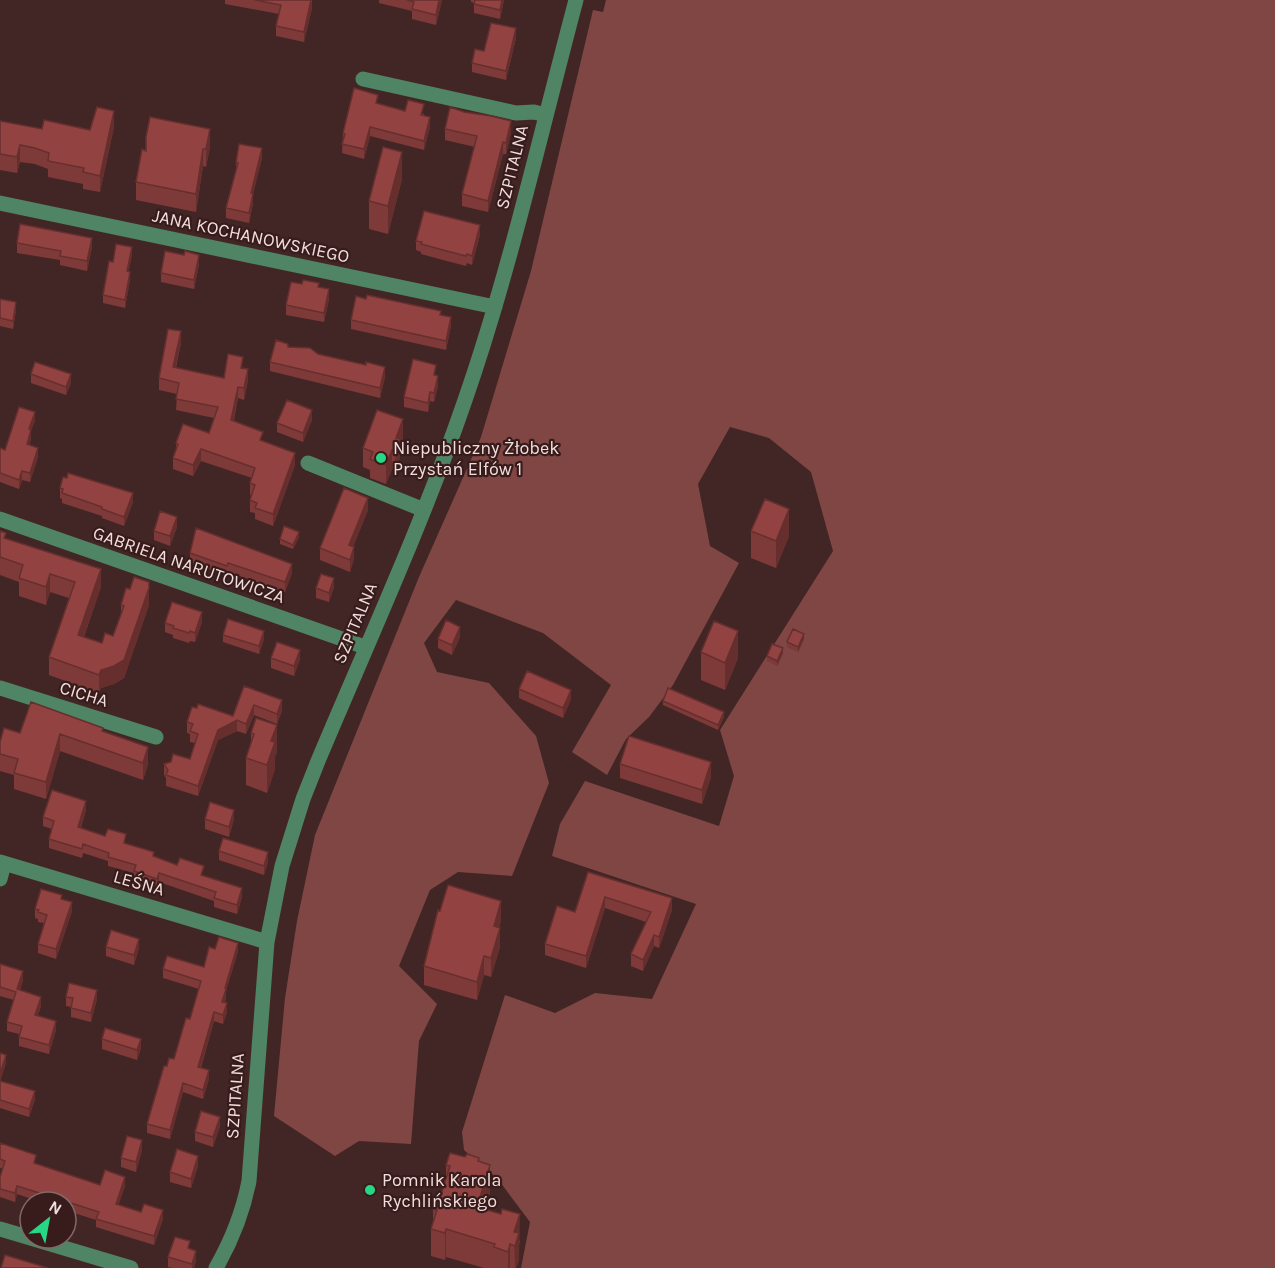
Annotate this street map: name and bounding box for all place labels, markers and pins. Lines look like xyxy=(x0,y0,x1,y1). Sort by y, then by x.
place label: Niepubliczny Żłobek Przystań Elfów 1 xyxy=(393,437,559,480)
marker: Niepubliczny Żłobek Przystań Elfów 1 xyxy=(374,451,388,465)
place label: Pomnik Karola Rychlińskiego xyxy=(382,1169,501,1212)
marker: Pomnik Karola Rychlińskiego xyxy=(363,1183,377,1197)

